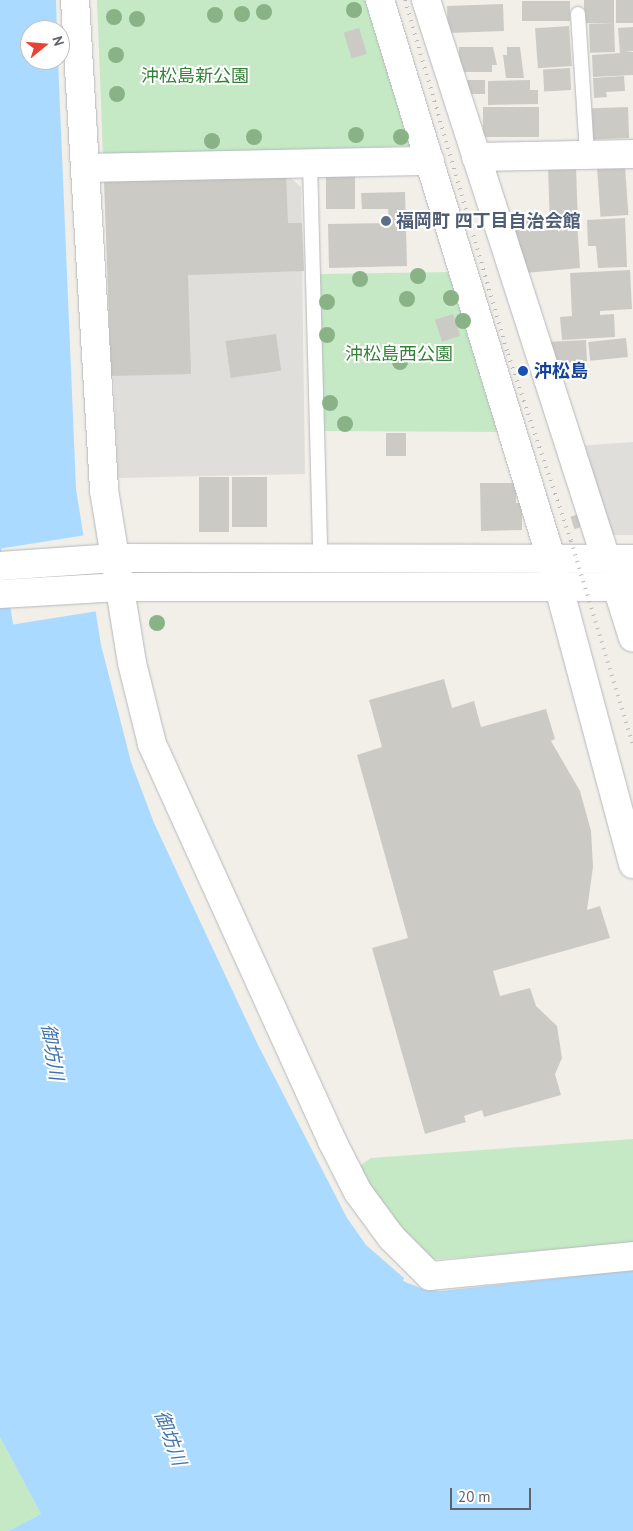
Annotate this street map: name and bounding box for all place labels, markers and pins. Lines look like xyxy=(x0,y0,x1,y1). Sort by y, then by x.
place label: 福岡町 四丁目自治会館 xyxy=(396,210,581,232)
marker: 福岡町 四丁目自治会館 xyxy=(380,215,392,227)
place label: 沖松島 xyxy=(534,360,588,382)
marker: 沖松島 xyxy=(516,364,530,378)

